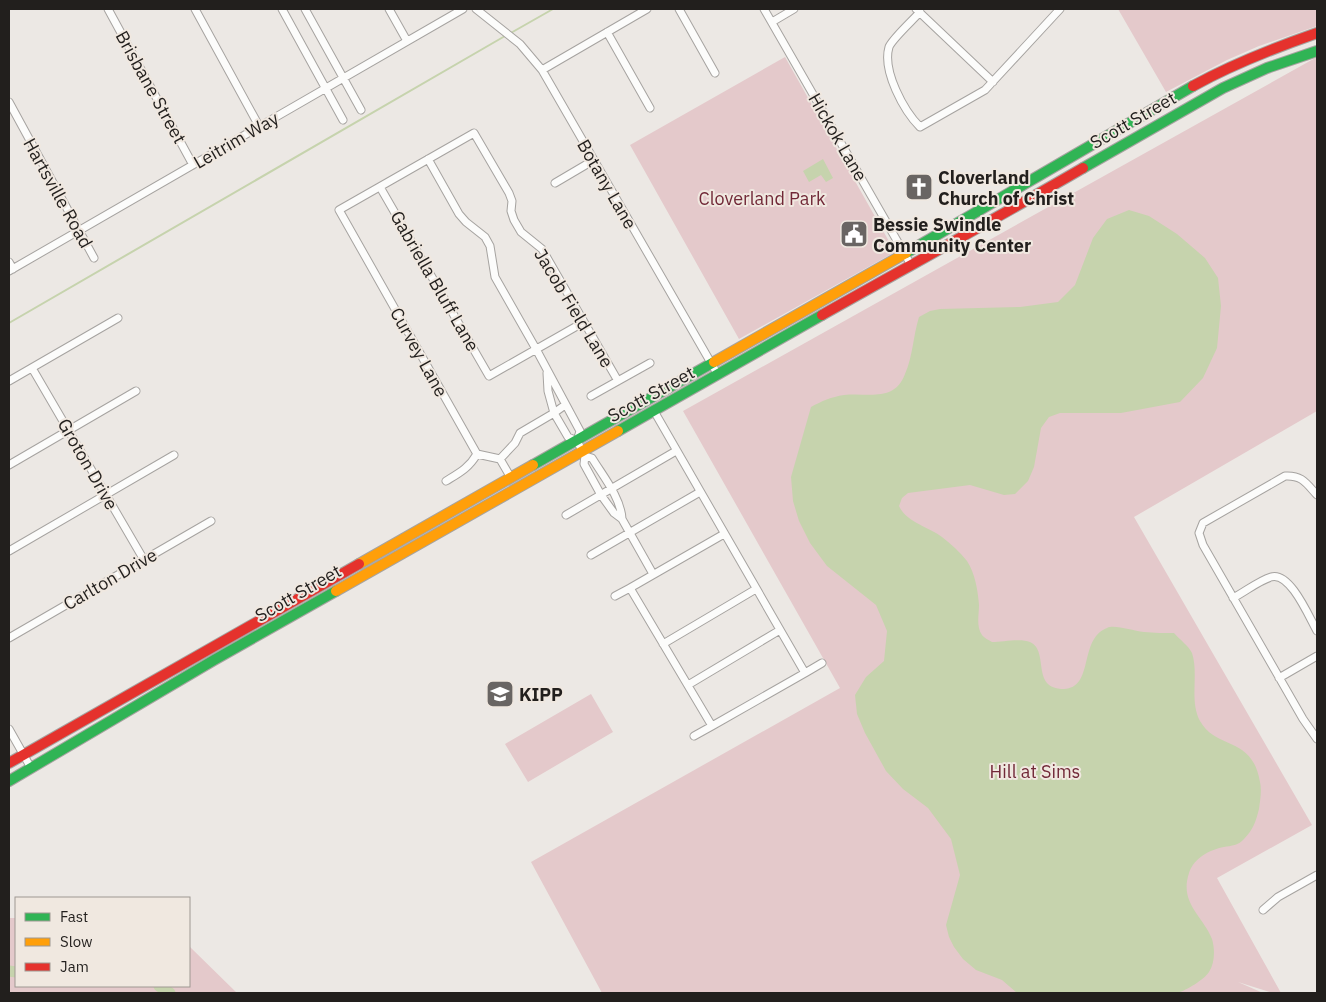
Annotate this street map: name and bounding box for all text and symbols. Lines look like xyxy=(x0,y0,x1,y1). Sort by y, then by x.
street label: Brisbane Street xyxy=(111,27,191,147)
street label: Scott Street xyxy=(1086,86,1180,154)
street label: Hickok Lane xyxy=(804,89,873,185)
street label: Leitrim Way xyxy=(189,106,283,174)
street label: Hartsville Road xyxy=(18,134,98,252)
street label: Botany Lane xyxy=(572,135,642,233)
place label: Cloverland Church of Christ xyxy=(938,166,1074,210)
church icon: Cloverland Church of Christ xyxy=(904,172,934,202)
park label: Cloverland Park xyxy=(698,187,826,210)
street label: Gabriella Bluff Lane xyxy=(385,207,485,356)
place label: Bessie Swindle Community Center xyxy=(873,213,1031,257)
public building icon: Bessie Swindle Community Center xyxy=(839,219,869,249)
street label: Jacob Field Lane xyxy=(529,244,619,372)
street label: Curvey Lane xyxy=(385,303,453,401)
street label: Scott Street xyxy=(604,361,698,427)
street label: Groton Drive xyxy=(53,414,123,514)
street label: Carlton Drive xyxy=(59,543,161,615)
street label: Scott Street xyxy=(251,559,345,627)
school or university icon: KIPP xyxy=(485,679,515,709)
place label: KIPP xyxy=(519,683,563,706)
park label: Hill at Sims xyxy=(990,760,1080,783)
legend xyxy=(15,897,190,987)
text: Fast xyxy=(60,907,88,926)
text: Slow xyxy=(60,932,93,951)
text: Jam xyxy=(60,957,89,976)

